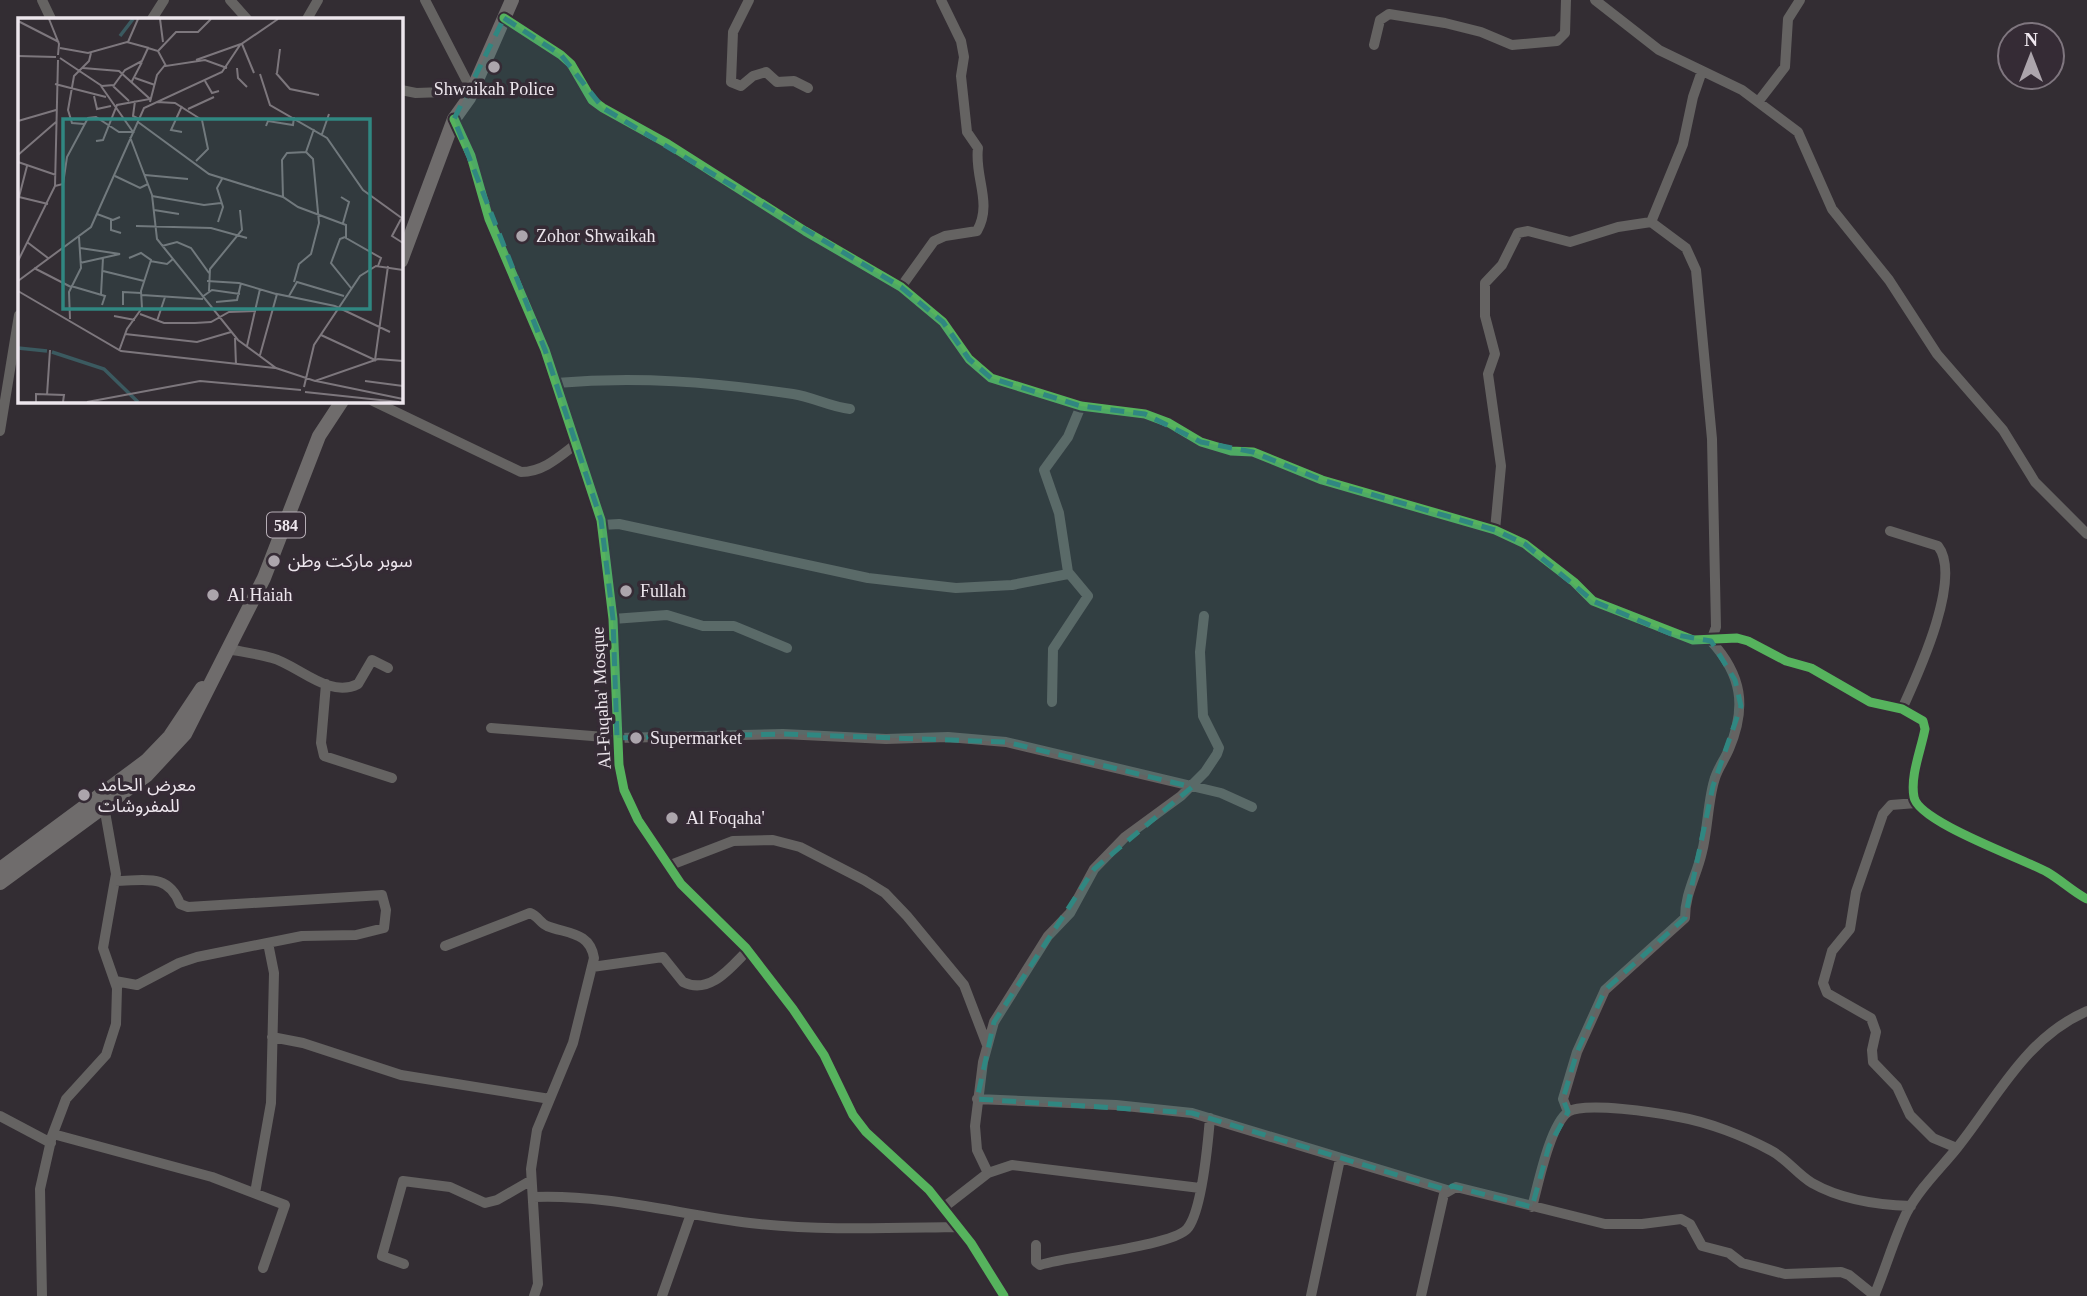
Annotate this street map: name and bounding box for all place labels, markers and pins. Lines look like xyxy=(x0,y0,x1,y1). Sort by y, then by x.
marker: Shwaikah Police xyxy=(486,59,502,75)
place label: Shwaikah Police xyxy=(434,79,554,99)
place label: Zohor Shwaikah xyxy=(536,226,655,246)
marker: Zohor Shwaikah xyxy=(514,228,530,244)
place label: سوبر ماركت وطن xyxy=(288,551,413,572)
marker: سوبر ماركت وطن xyxy=(266,553,282,569)
place label: Fullah xyxy=(640,581,686,601)
marker: Fullah xyxy=(618,583,634,599)
place label: Al Haiah xyxy=(227,585,292,605)
marker: Al Haiah xyxy=(205,587,221,603)
place label: Supermarket xyxy=(650,728,742,748)
marker: Supermarket xyxy=(628,730,644,746)
place label: معرض الحامد للمفروشات xyxy=(98,775,196,817)
marker: معرض الحامد للمفروشات xyxy=(76,787,92,803)
place label: Al Foqaha' xyxy=(686,808,765,828)
marker: Al Foqaha' xyxy=(664,810,680,826)

